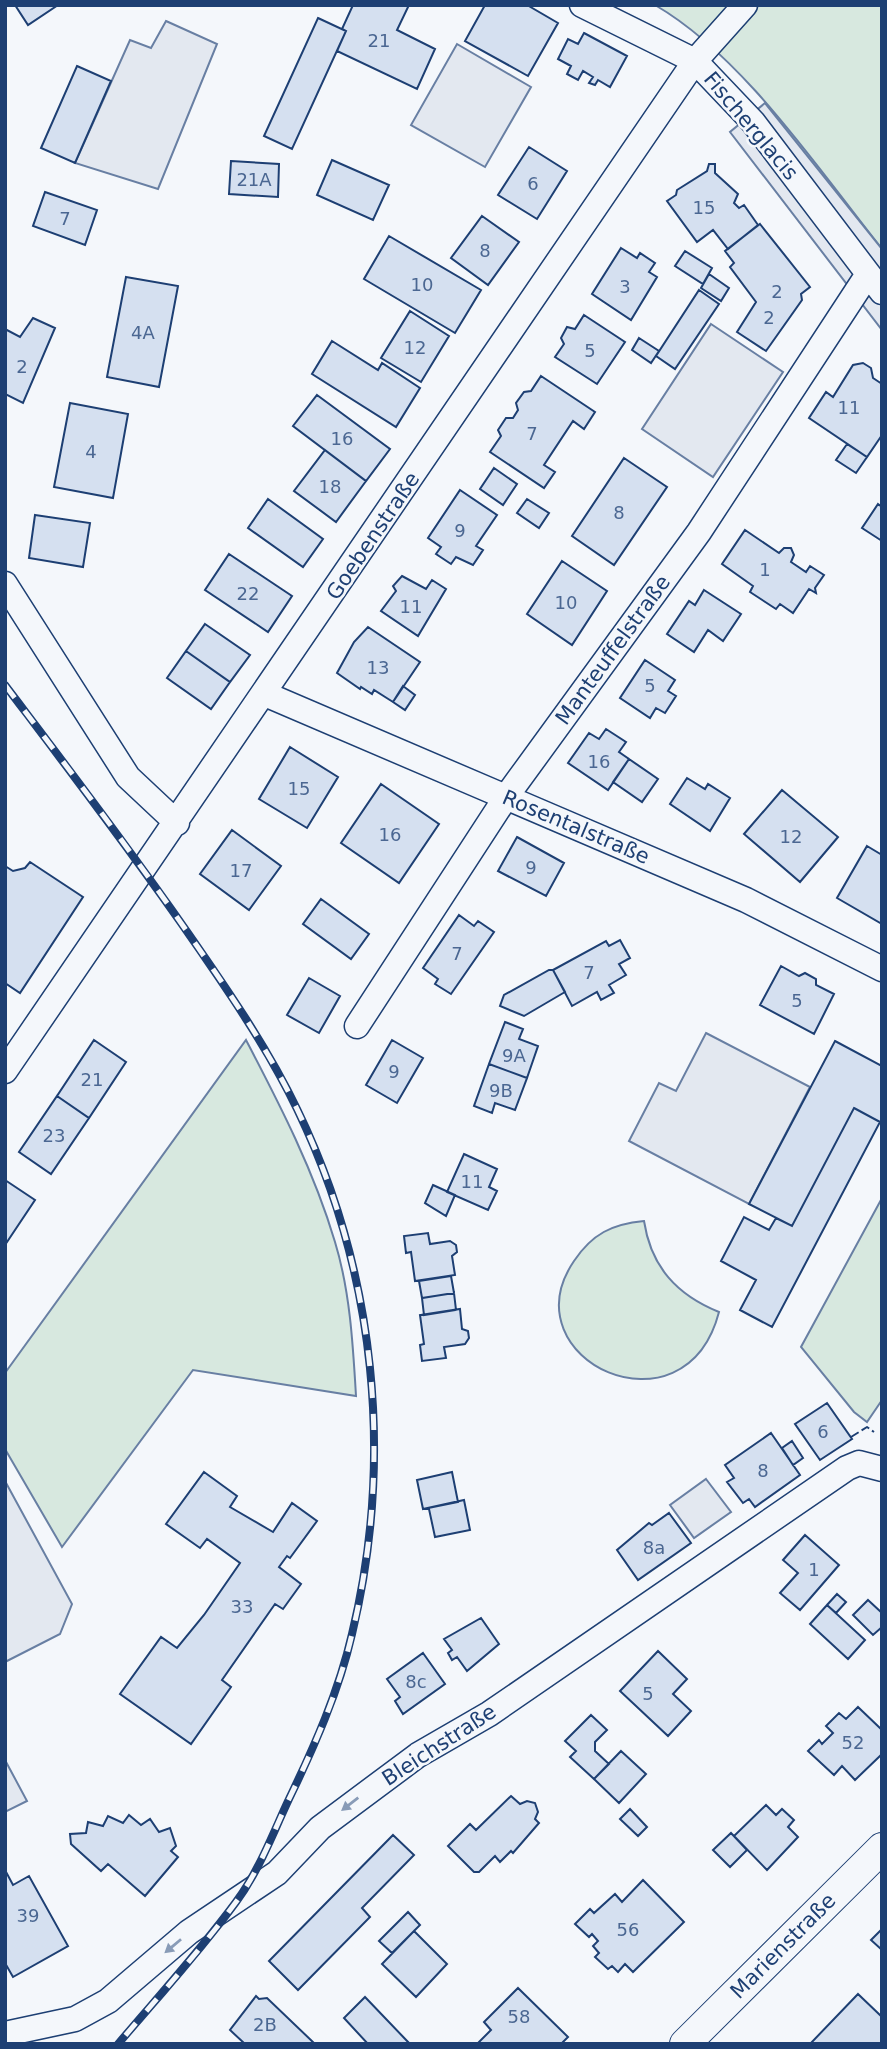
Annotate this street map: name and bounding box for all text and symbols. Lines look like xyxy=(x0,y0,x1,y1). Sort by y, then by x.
house number: 21 xyxy=(368,30,390,51)
street label: Fischerglacis xyxy=(699,67,803,185)
house number: 21A xyxy=(236,169,272,190)
house number: 6 xyxy=(527,173,539,194)
house number: 15 xyxy=(693,197,715,218)
house number: 7 xyxy=(59,208,71,229)
house number: 8 xyxy=(479,240,491,261)
house number: 10 xyxy=(411,274,433,295)
house number: 3 xyxy=(619,276,631,297)
house number: 2 xyxy=(771,281,783,302)
house number: 2 xyxy=(763,307,775,328)
house number: 4A xyxy=(131,322,156,343)
house number: 12 xyxy=(404,337,426,358)
house number: 5 xyxy=(584,340,596,361)
house number: 2 xyxy=(16,356,28,377)
house number: 11 xyxy=(838,397,860,418)
house number: 7 xyxy=(526,423,538,444)
house number: 16 xyxy=(331,428,353,449)
house number: 4 xyxy=(85,441,97,462)
street label: Goebenstraße xyxy=(322,468,424,604)
house number: 18 xyxy=(319,476,341,497)
house number: 8 xyxy=(613,502,625,523)
house number: 9 xyxy=(454,520,466,541)
house number: 1 xyxy=(759,559,771,580)
street label: Manteuffelstraße xyxy=(551,571,675,729)
house number: 22 xyxy=(237,583,259,604)
house number: 10 xyxy=(555,592,577,613)
house number: 11 xyxy=(400,596,422,617)
house number: 13 xyxy=(367,657,389,678)
house number: 5 xyxy=(644,675,656,696)
house number: 16 xyxy=(588,751,610,772)
house number: 15 xyxy=(288,778,310,799)
street label: Rosentalstraße xyxy=(499,785,653,869)
house number: 16 xyxy=(379,824,401,845)
house number: 12 xyxy=(780,826,802,847)
house number: 9 xyxy=(525,857,537,878)
house number: 17 xyxy=(230,860,252,881)
house number: 7 xyxy=(451,943,463,964)
house number: 7 xyxy=(583,962,595,983)
house number: 5 xyxy=(791,990,803,1011)
house number: 9A xyxy=(502,1045,527,1066)
house number: 9 xyxy=(388,1061,400,1082)
house number: 21 xyxy=(81,1069,103,1090)
house number: 9B xyxy=(489,1080,513,1101)
house number: 23 xyxy=(43,1125,65,1146)
house number: 11 xyxy=(461,1171,483,1192)
house number: 6 xyxy=(817,1421,829,1442)
house number: 8 xyxy=(757,1460,769,1481)
house number: 8a xyxy=(643,1537,665,1558)
house number: 1 xyxy=(808,1559,820,1580)
house number: 33 xyxy=(231,1596,253,1617)
house number: 8c xyxy=(405,1671,427,1692)
house number: 5 xyxy=(642,1683,654,1704)
street label: Bleichstraße xyxy=(378,1699,500,1791)
house number: 52 xyxy=(842,1732,864,1753)
one-way arrow xyxy=(341,1797,359,1811)
street label: Marienstraße xyxy=(726,1889,840,2003)
house number: 39 xyxy=(17,1905,39,1926)
house number: 56 xyxy=(617,1919,639,1940)
one-way arrow xyxy=(164,1938,182,1954)
house number: 58 xyxy=(508,2006,530,2027)
house number: 2B xyxy=(253,2014,277,2035)

